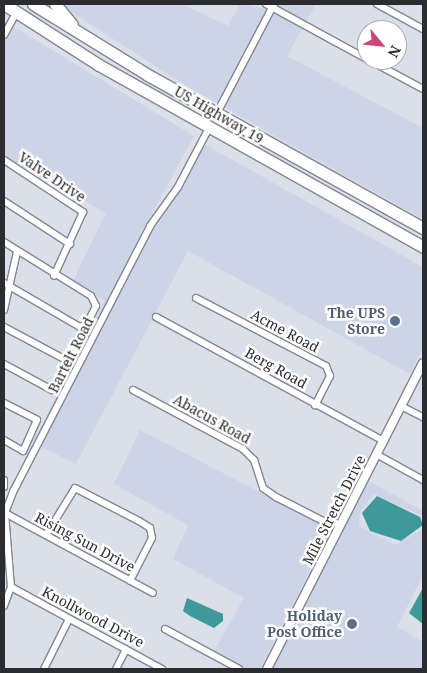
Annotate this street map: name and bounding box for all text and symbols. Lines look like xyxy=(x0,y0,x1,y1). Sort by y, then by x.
north arrow xyxy=(357,20,407,70)
text: N xyxy=(384,42,406,61)
street label: US Highway 19 xyxy=(171,83,267,147)
street label: Valve Drive xyxy=(15,149,89,205)
place label: The UPS Store xyxy=(327,305,385,338)
street label: Acme Road xyxy=(248,306,322,356)
street label: Bartelt Road xyxy=(45,314,97,396)
marker: The UPS Store xyxy=(389,315,401,327)
street label: Berg Road xyxy=(242,344,310,392)
street label: Abacus Road xyxy=(170,391,254,447)
street label: Mile Stretch Drive xyxy=(299,452,369,568)
street label: Rising Sun Drive xyxy=(32,509,138,575)
street label: Knollwood Drive xyxy=(39,583,147,651)
place label: Holiday Post Office xyxy=(267,608,342,640)
marker: Holiday Post Office xyxy=(346,618,358,630)

